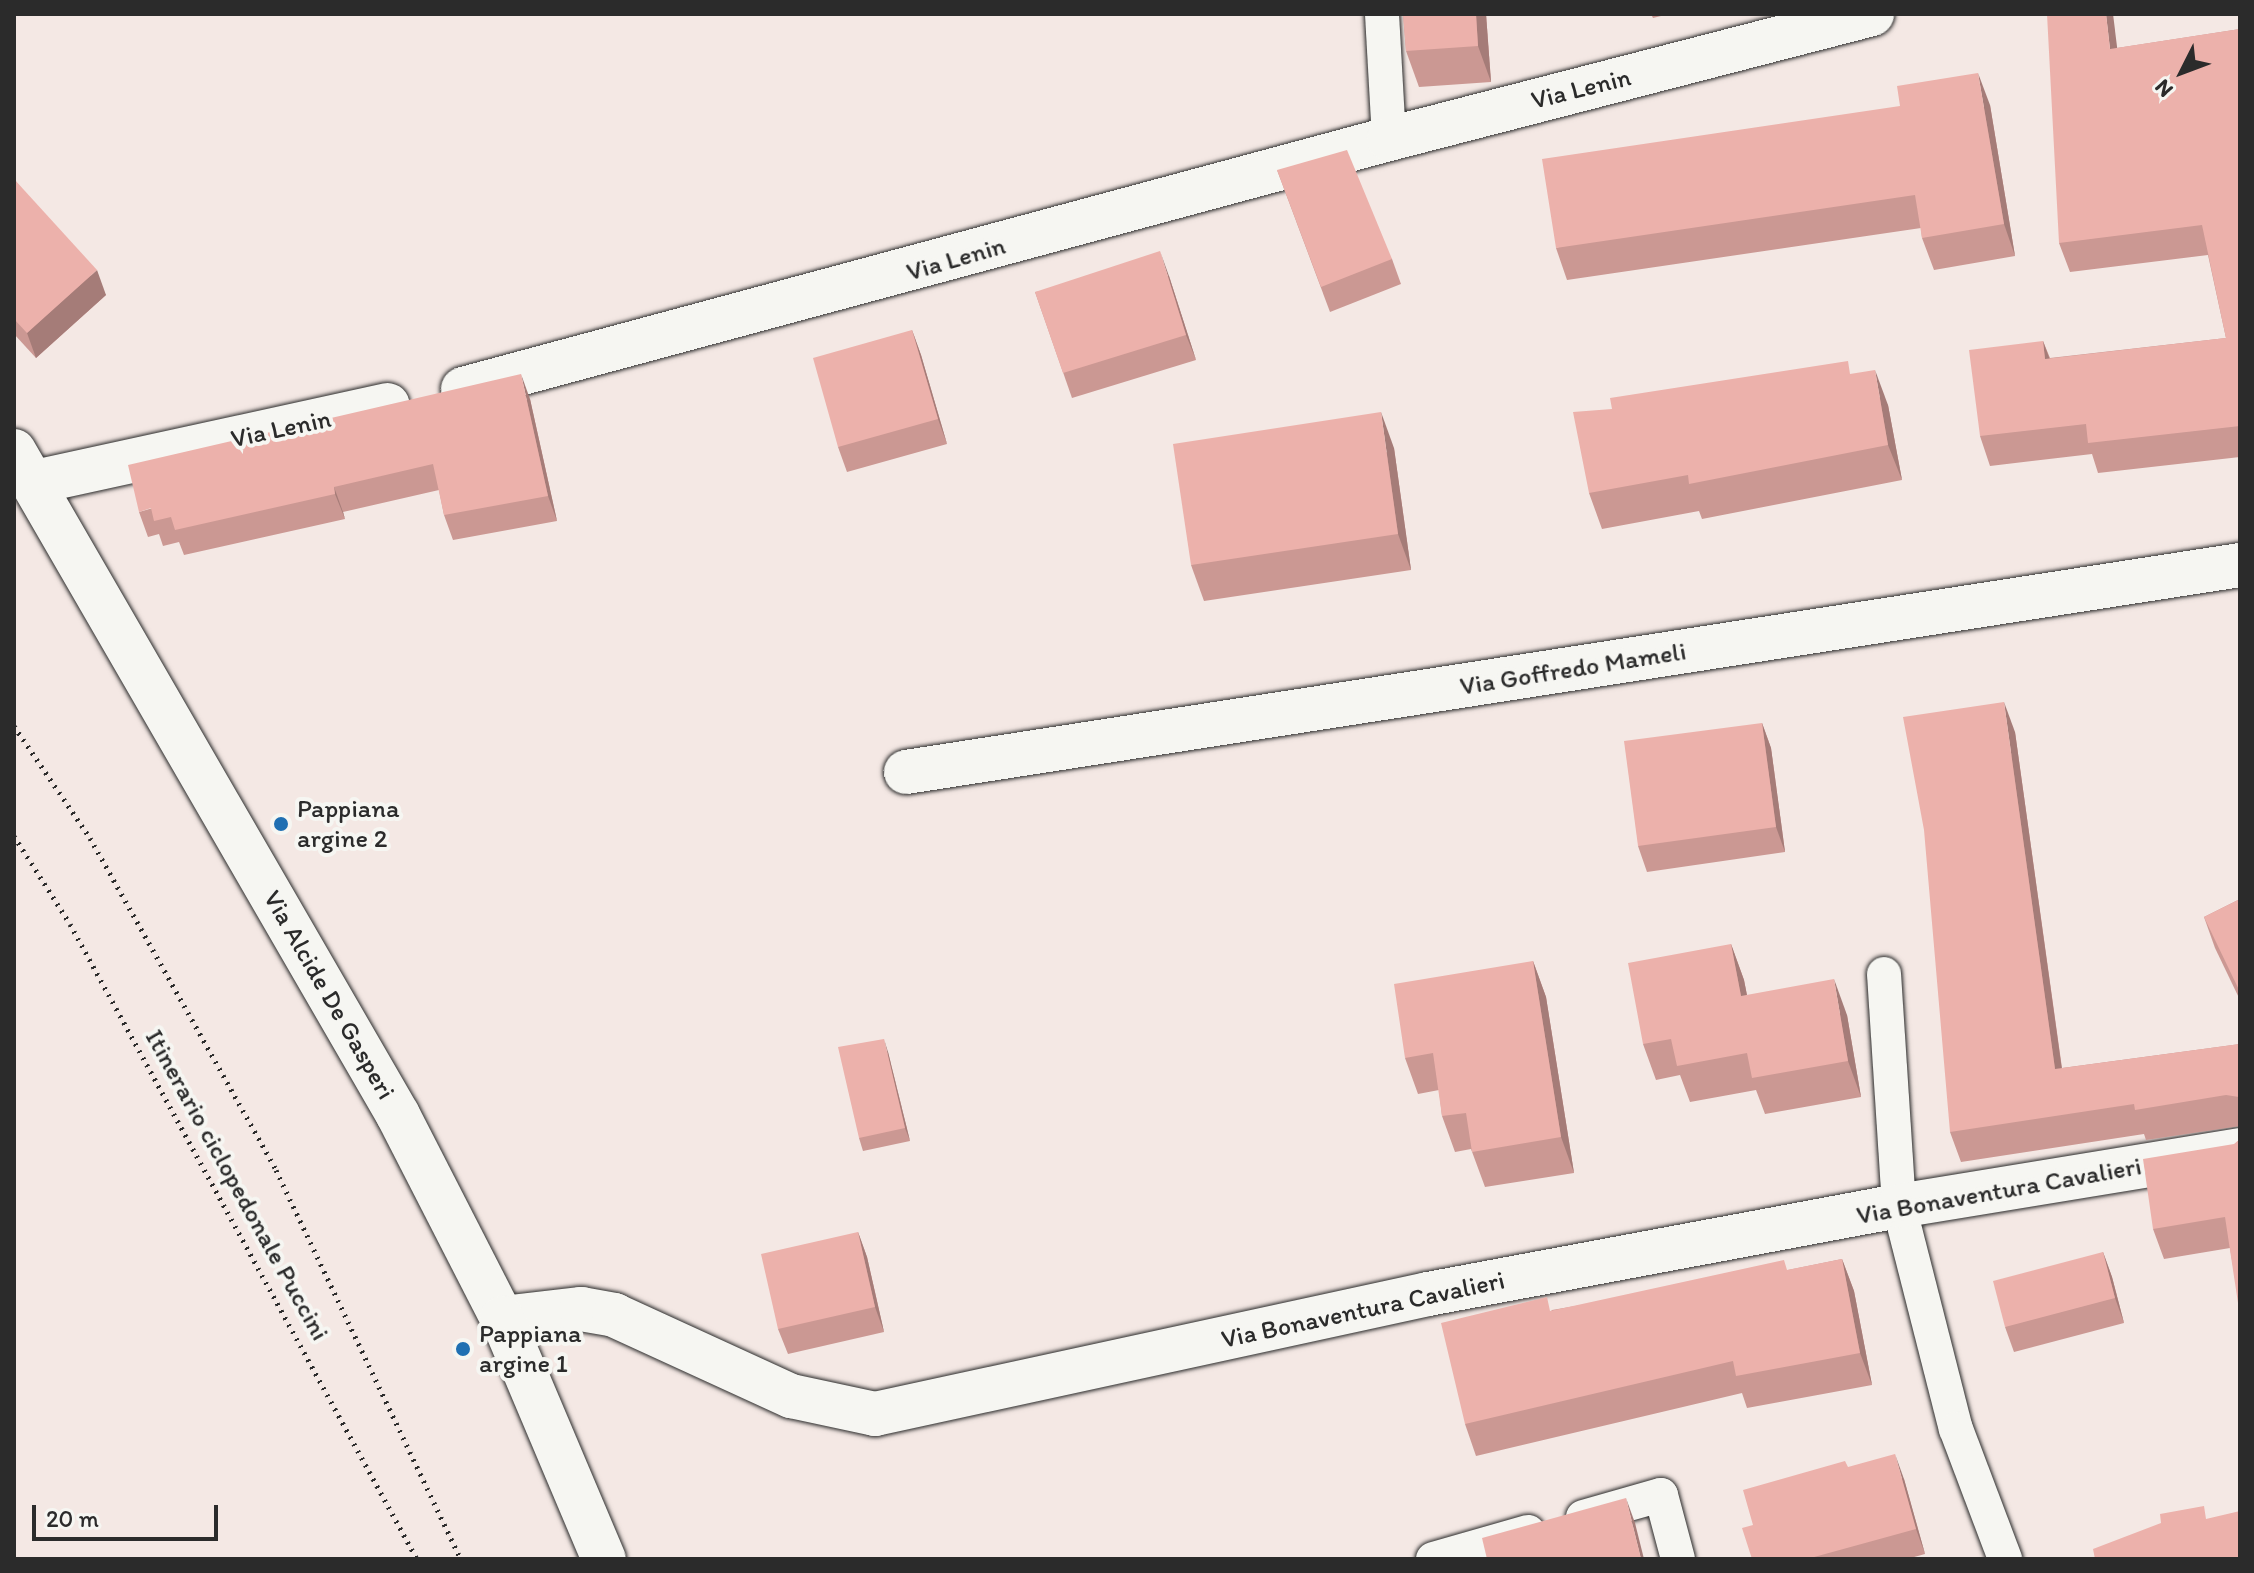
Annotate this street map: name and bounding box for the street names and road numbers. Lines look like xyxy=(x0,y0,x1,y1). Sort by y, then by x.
street label: Via Lenin xyxy=(1528,62,1634,116)
street label: Via Lenin xyxy=(903,230,1009,288)
street label: Via Lenin xyxy=(228,403,334,455)
street label: Via Goffredo Mameli xyxy=(1458,636,1688,702)
street label: Via Alcide De Gasperi xyxy=(256,885,402,1105)
street label: Itinerario ciclopedonale Puccini xyxy=(138,1024,336,1346)
street label: Via Bonaventura Cavalieri xyxy=(1854,1151,2144,1231)
street label: Via Bonaventura Cavalieri xyxy=(1219,1265,1507,1355)

